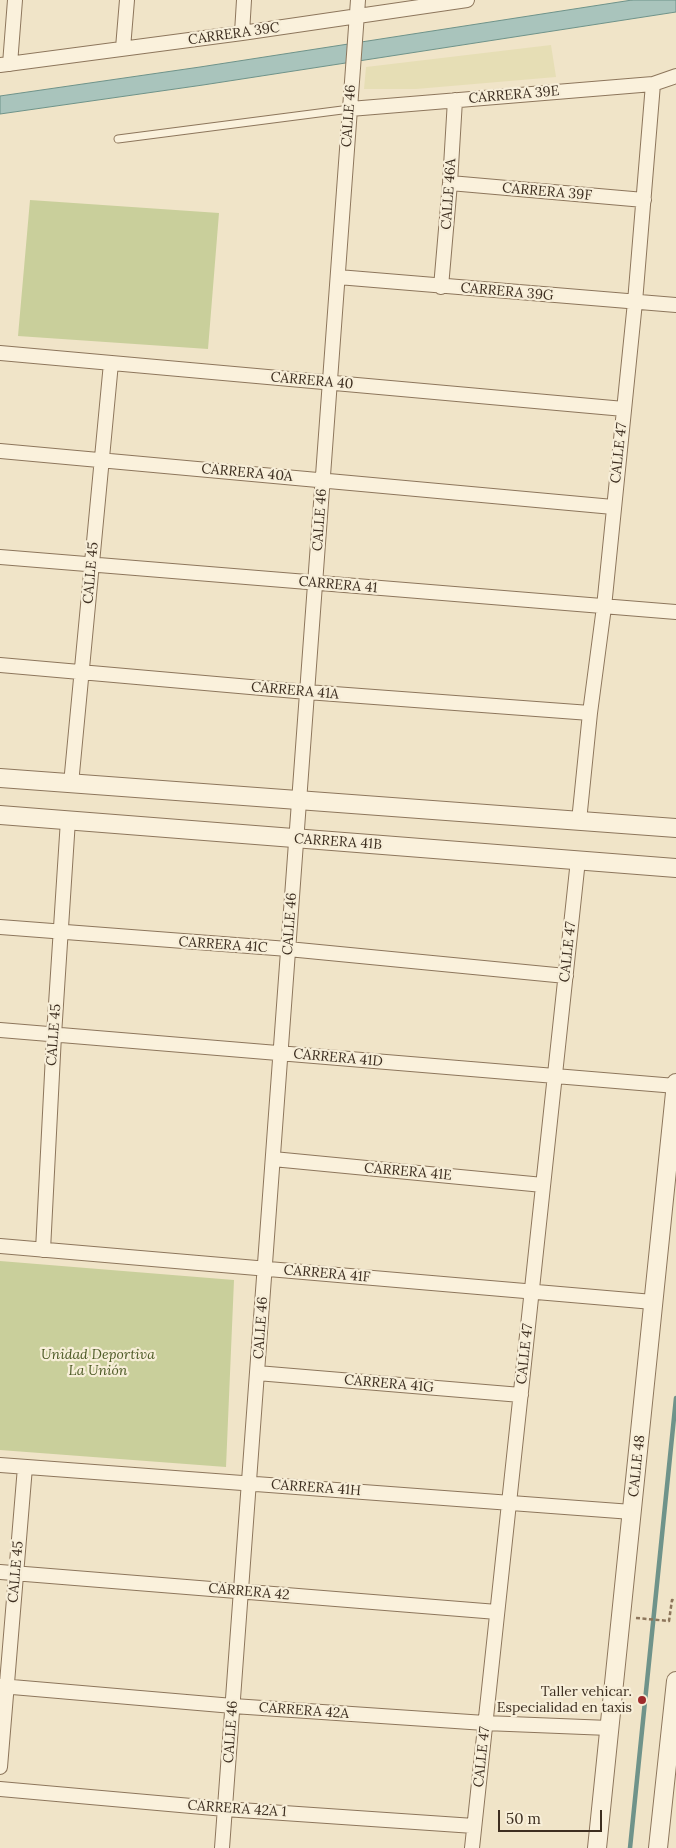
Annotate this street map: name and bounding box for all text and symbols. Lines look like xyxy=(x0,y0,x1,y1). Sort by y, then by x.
street label: CARRERA 39C xyxy=(187,19,281,49)
street label: CARRERA 39E xyxy=(468,83,560,107)
street label: CALLE 46 xyxy=(338,84,360,148)
street label: CALLE 46A xyxy=(438,158,460,230)
street label: CARRERA 39F xyxy=(501,180,593,204)
street label: CARRERA 39G xyxy=(460,280,554,304)
street label: CARRERA 40 xyxy=(270,369,354,393)
street label: CALLE 47 xyxy=(607,422,631,484)
street label: CARRERA 40A xyxy=(201,461,293,485)
street label: CALLE 46 xyxy=(309,488,331,552)
street label: CALLE 45 xyxy=(80,541,102,605)
street label: CARRERA 41 xyxy=(298,573,378,597)
street label: CARRERA 41A xyxy=(250,679,340,703)
street label: CARRERA 41B xyxy=(294,831,382,853)
street label: CALLE 46 xyxy=(279,892,301,956)
street label: CALLE 47 xyxy=(556,921,580,983)
street label: CARRERA 41C xyxy=(178,934,268,956)
street label: CALLE 45 xyxy=(43,1003,65,1067)
street label: CARRERA 41D xyxy=(293,1046,383,1070)
street label: CARRERA 41E xyxy=(363,1160,453,1184)
street label: CARRERA 41F xyxy=(283,1262,371,1286)
street label: CALLE 46 xyxy=(250,1296,272,1360)
street label: CALLE 47 xyxy=(513,1323,537,1385)
park label: Unidad Deportiva La Unión xyxy=(41,1347,155,1380)
street label: CARRERA 41G xyxy=(343,1372,435,1396)
street label: CALLE 48 xyxy=(625,1434,649,1498)
street label: CARRERA 41H xyxy=(270,1476,362,1500)
street label: CALLE 45 xyxy=(5,1540,27,1604)
street label: CARRERA 42 xyxy=(208,1580,290,1604)
place label: Taller vehicar. Especialidad en taxis xyxy=(497,1684,632,1716)
marker: Taller vehicar. Especialidad en taxis xyxy=(636,1694,648,1706)
street label: CARRERA 42A xyxy=(258,1699,350,1723)
street label: CALLE 46 xyxy=(220,1700,242,1764)
street label: CALLE 47 xyxy=(470,1726,494,1788)
street label: CARRERA 42A 1 xyxy=(187,1797,287,1821)
scale bar xyxy=(501,1800,605,1832)
text: 50 m xyxy=(506,1809,541,1828)

